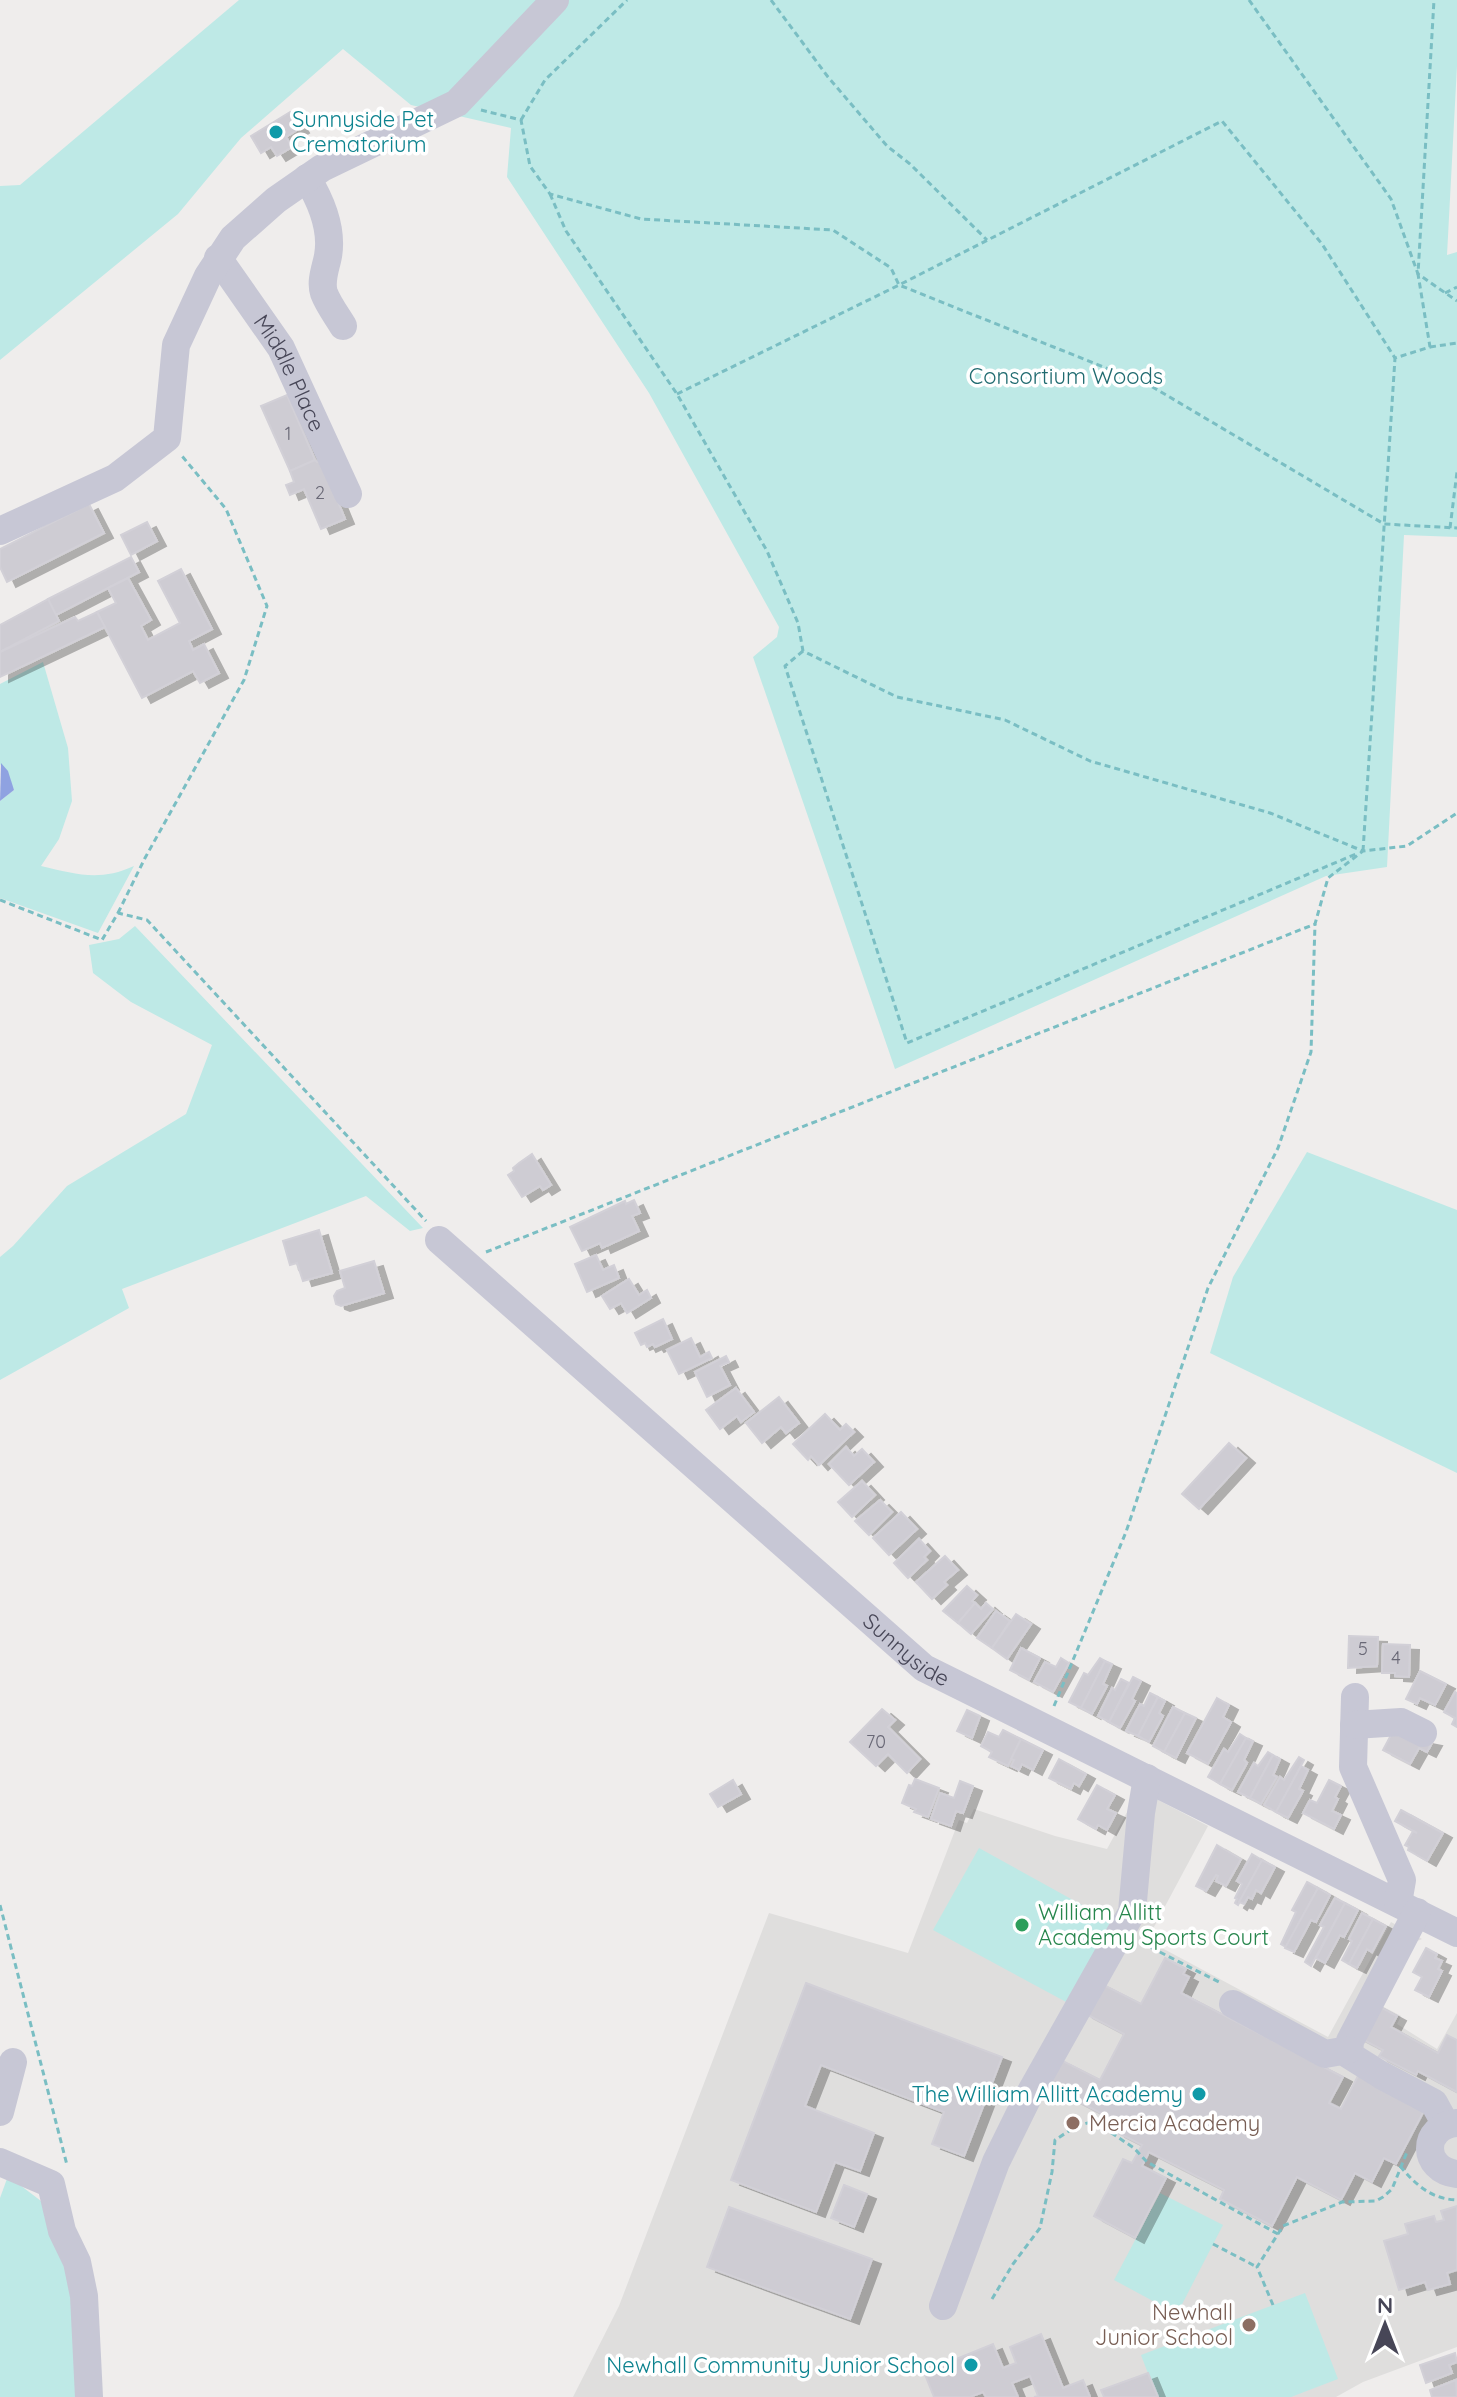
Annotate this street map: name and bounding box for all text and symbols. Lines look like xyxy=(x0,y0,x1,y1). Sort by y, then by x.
place label: Sunnyside Pet Crematorium xyxy=(292,105,434,158)
marker: Sunnyside Pet Crematorium xyxy=(267,123,285,141)
street label: Middle Place xyxy=(248,309,331,436)
park label: Consortium Woods xyxy=(969,362,1163,390)
house number: 1 xyxy=(285,422,291,445)
house number: 2 xyxy=(315,481,325,504)
street label: Sunnyside xyxy=(857,1607,954,1692)
house number: 5 xyxy=(1358,1637,1368,1660)
house number: 4 xyxy=(1391,1646,1401,1669)
house number: 70 xyxy=(866,1730,886,1753)
place label: William Allitt Academy Sports Court xyxy=(1038,1898,1269,1951)
marker: William Allitt Academy Sports Court xyxy=(1013,1916,1031,1934)
place label: The William Allitt Academy xyxy=(911,2080,1183,2108)
marker: The William Allitt Academy xyxy=(1190,2085,1208,2103)
place label: Mercia Academy xyxy=(1089,2109,1260,2137)
marker: Mercia Academy xyxy=(1064,2114,1082,2132)
north arrow xyxy=(1345,2285,1425,2365)
text: N xyxy=(1377,2291,1393,2319)
place label: Newhall Junior School xyxy=(1095,2298,1233,2351)
marker: Newhall Junior School xyxy=(1240,2316,1258,2334)
place label: Newhall Community Junior School xyxy=(606,2351,955,2379)
marker: Newhall Community Junior School xyxy=(962,2356,980,2374)

